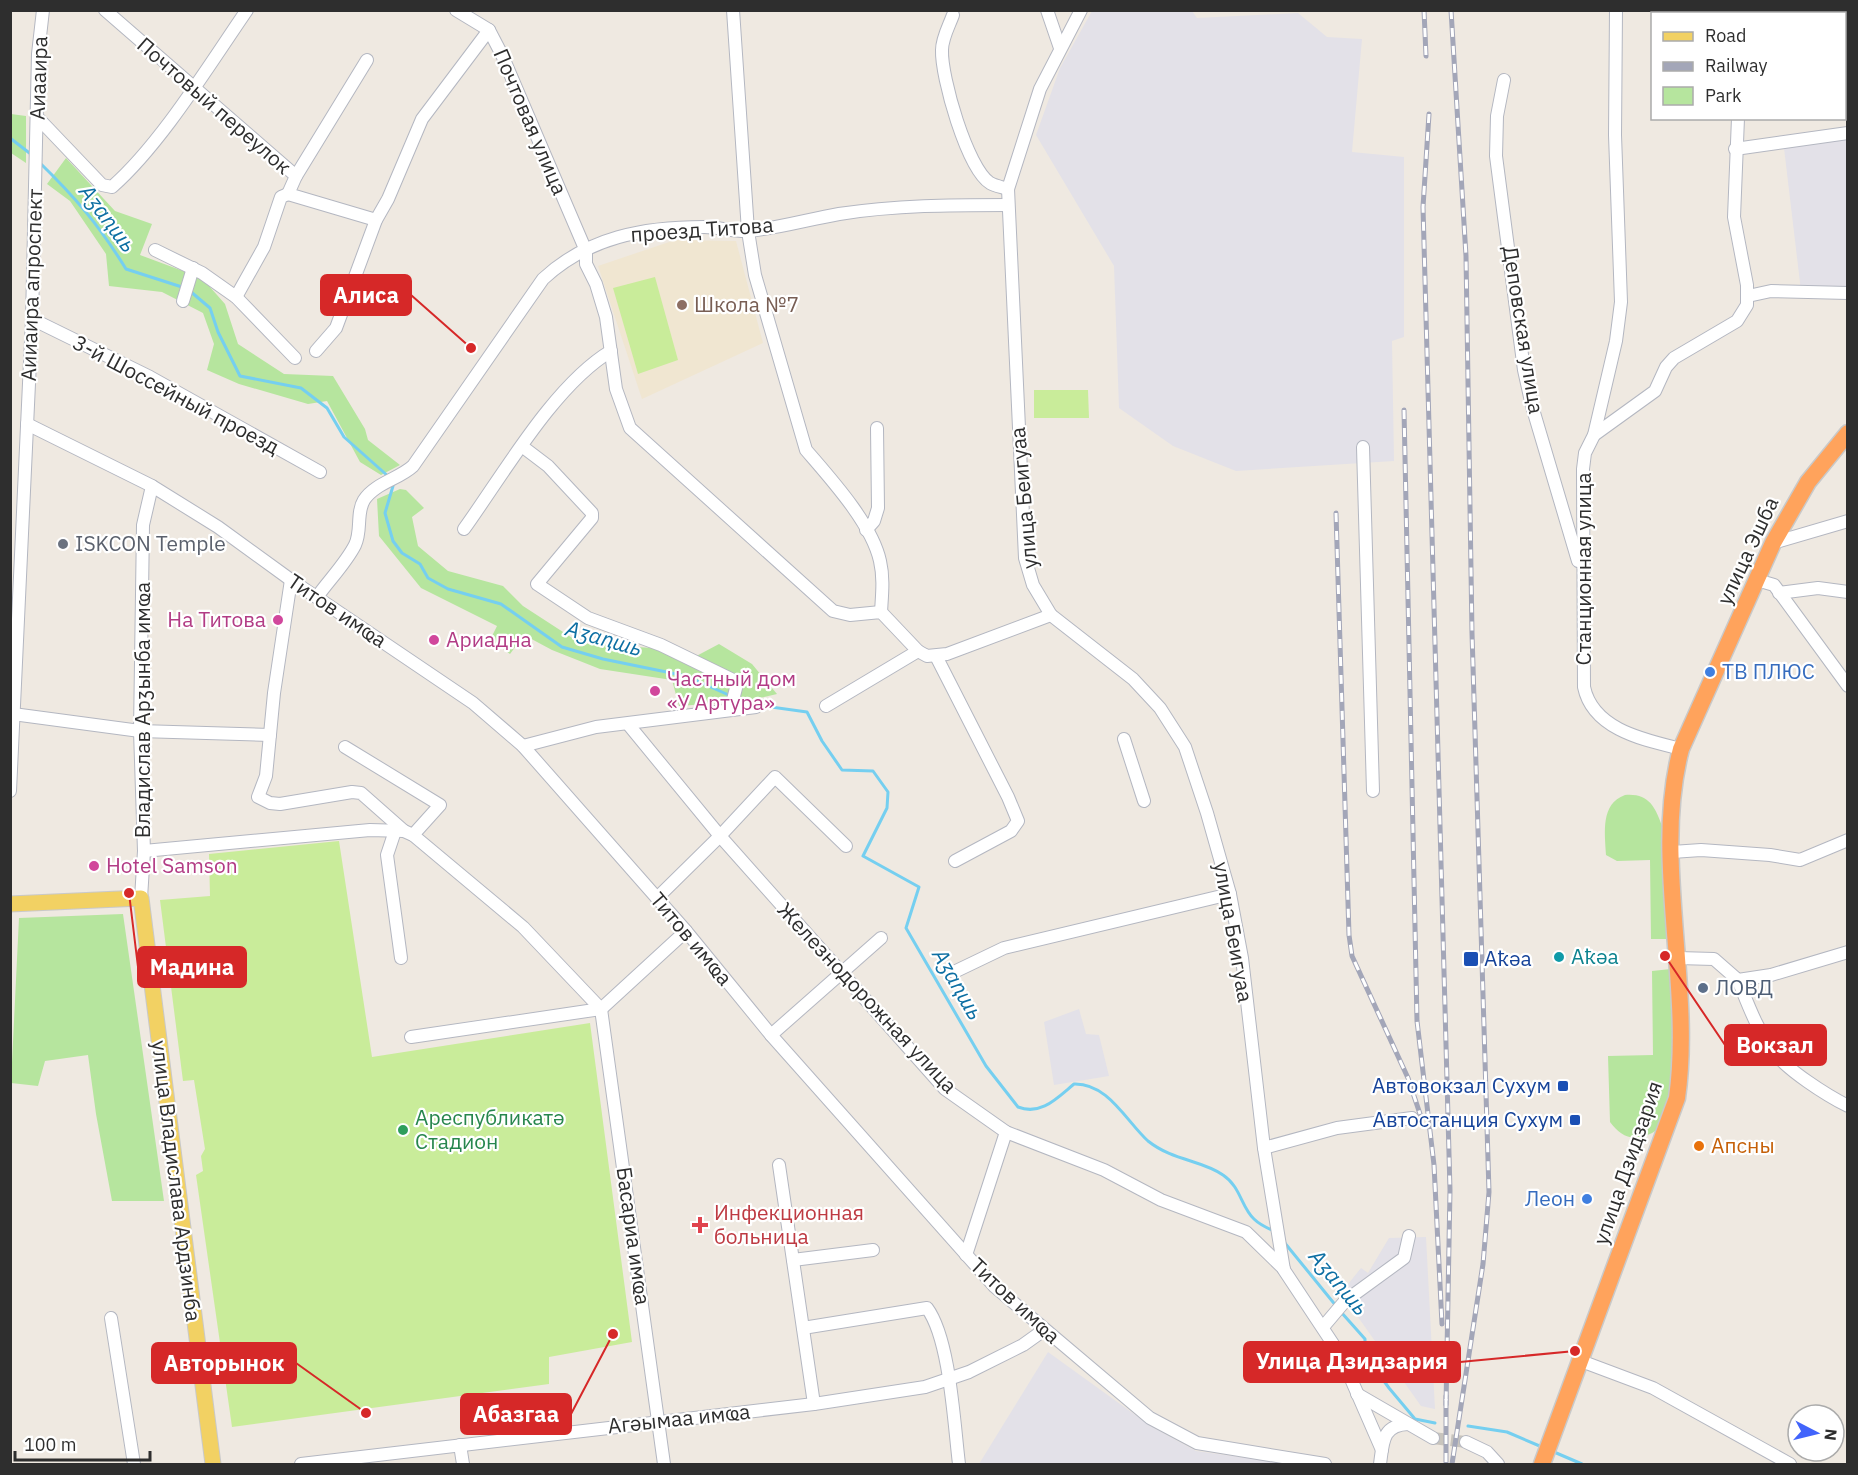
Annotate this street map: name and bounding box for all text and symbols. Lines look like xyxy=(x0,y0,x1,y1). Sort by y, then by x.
legend xyxy=(1651,12,1846,120)
text: Road xyxy=(1705,24,1746,47)
street label: Почтовый переулок xyxy=(132,30,298,180)
street label: Аиааира xyxy=(23,36,53,120)
street label: Почтовая улица xyxy=(488,44,574,199)
text: Railway xyxy=(1705,54,1767,77)
text: Park xyxy=(1705,84,1742,107)
water label: Аӡаԥшь xyxy=(73,177,143,258)
street label: Аииаира апроспект xyxy=(14,188,48,382)
street label: проезд Титова xyxy=(630,210,774,248)
street label: Деповская улица xyxy=(1497,244,1551,416)
callout: Алиса xyxy=(321,275,411,315)
text: Алиса xyxy=(333,280,399,309)
place label: Школа №7 xyxy=(694,290,799,318)
marker: Школа №7 xyxy=(675,298,689,312)
street label: 3-й Шоссейный проезд xyxy=(68,328,285,461)
street label: улица Беигуаа xyxy=(1003,426,1043,570)
street label: Станционная улица xyxy=(1569,472,1597,666)
street label: улица Эшба xyxy=(1710,492,1784,609)
place label: ISKCON Temple xyxy=(75,529,226,557)
marker: ISKCON Temple xyxy=(56,537,70,551)
street label: Титов имҩа xyxy=(283,567,393,654)
street label: Владислав Арӡынба имҩа xyxy=(128,582,156,838)
place label: На Титова xyxy=(167,605,266,633)
marker: На Титова xyxy=(271,613,285,627)
water label: Аӡаԥшь xyxy=(562,613,646,662)
place label: Ариадна xyxy=(446,625,532,653)
marker: Ариадна xyxy=(427,633,441,647)
place label: ТВ ПЛЮС xyxy=(1722,657,1815,685)
place label: Частный дом «У Артура» xyxy=(667,664,796,716)
marker: ТВ ПЛЮС xyxy=(1703,665,1717,679)
marker: Частный дом «У Артура» xyxy=(648,684,662,698)
place label: Hotel Samson xyxy=(106,851,238,879)
marker: Hotel Samson xyxy=(87,859,101,873)
street label: улица Беигуаа xyxy=(1208,859,1260,1004)
street label: Титов имҩа xyxy=(644,886,739,991)
street label: Железнодорожная улица xyxy=(772,896,964,1099)
water label: Аӡаԥшь xyxy=(926,942,991,1025)
place label: Аҟәа xyxy=(1571,942,1619,970)
place label: Аҟəа xyxy=(1484,944,1532,972)
callout: Мадина xyxy=(138,947,246,987)
marker: Аҟəа xyxy=(1462,950,1480,968)
marker: Аҟәа xyxy=(1552,950,1566,964)
text: Мадина xyxy=(150,952,234,981)
place label: ЛОВД xyxy=(1715,973,1773,1001)
marker: ЛОВД xyxy=(1696,981,1710,995)
callout: Вокзал xyxy=(1725,1025,1826,1065)
text: Вокзал xyxy=(1736,1030,1814,1059)
street label: улица Владислава Ардзинба xyxy=(146,1039,208,1323)
place label: Автовокзал Сухум xyxy=(1372,1071,1551,1099)
street label: улица Дзидзария xyxy=(1586,1077,1668,1248)
marker: Автовокзал Сухум xyxy=(1556,1079,1570,1093)
place label: Ареспубликатә Стадион xyxy=(415,1103,565,1155)
place label: Автостанция Сухум xyxy=(1372,1105,1563,1133)
marker: Автостанция Сухум xyxy=(1568,1113,1582,1127)
marker: Ареспубликатә Стадион xyxy=(396,1123,410,1137)
place label: Апсны xyxy=(1711,1131,1775,1159)
marker: Апсны xyxy=(1692,1139,1706,1153)
street label: Басариа имҩа xyxy=(610,1165,658,1307)
place label: Леон xyxy=(1525,1184,1575,1212)
marker: Леон xyxy=(1580,1192,1594,1206)
place label: Инфекционная больница xyxy=(714,1198,864,1250)
marker: Инфекционная больница xyxy=(691,1216,709,1234)
water label: Аӡаԥшь xyxy=(1303,1242,1376,1321)
street label: Титов имҩа xyxy=(965,1251,1067,1349)
callout: Улица Дзидзария xyxy=(1244,1342,1460,1382)
callout: Авторынок xyxy=(152,1343,296,1383)
text: Улица Дзидзария xyxy=(1256,1346,1448,1375)
text: Авторынок xyxy=(164,1348,284,1377)
callout: Абазгаа xyxy=(461,1394,571,1434)
street label: Агәымаа имҩа xyxy=(606,1397,752,1439)
text: Абазгаа xyxy=(473,1399,559,1428)
north arrow xyxy=(1786,1403,1846,1463)
scale bar xyxy=(15,1424,150,1462)
text: N xyxy=(1820,1428,1842,1442)
text: 100 m xyxy=(24,1433,76,1456)

